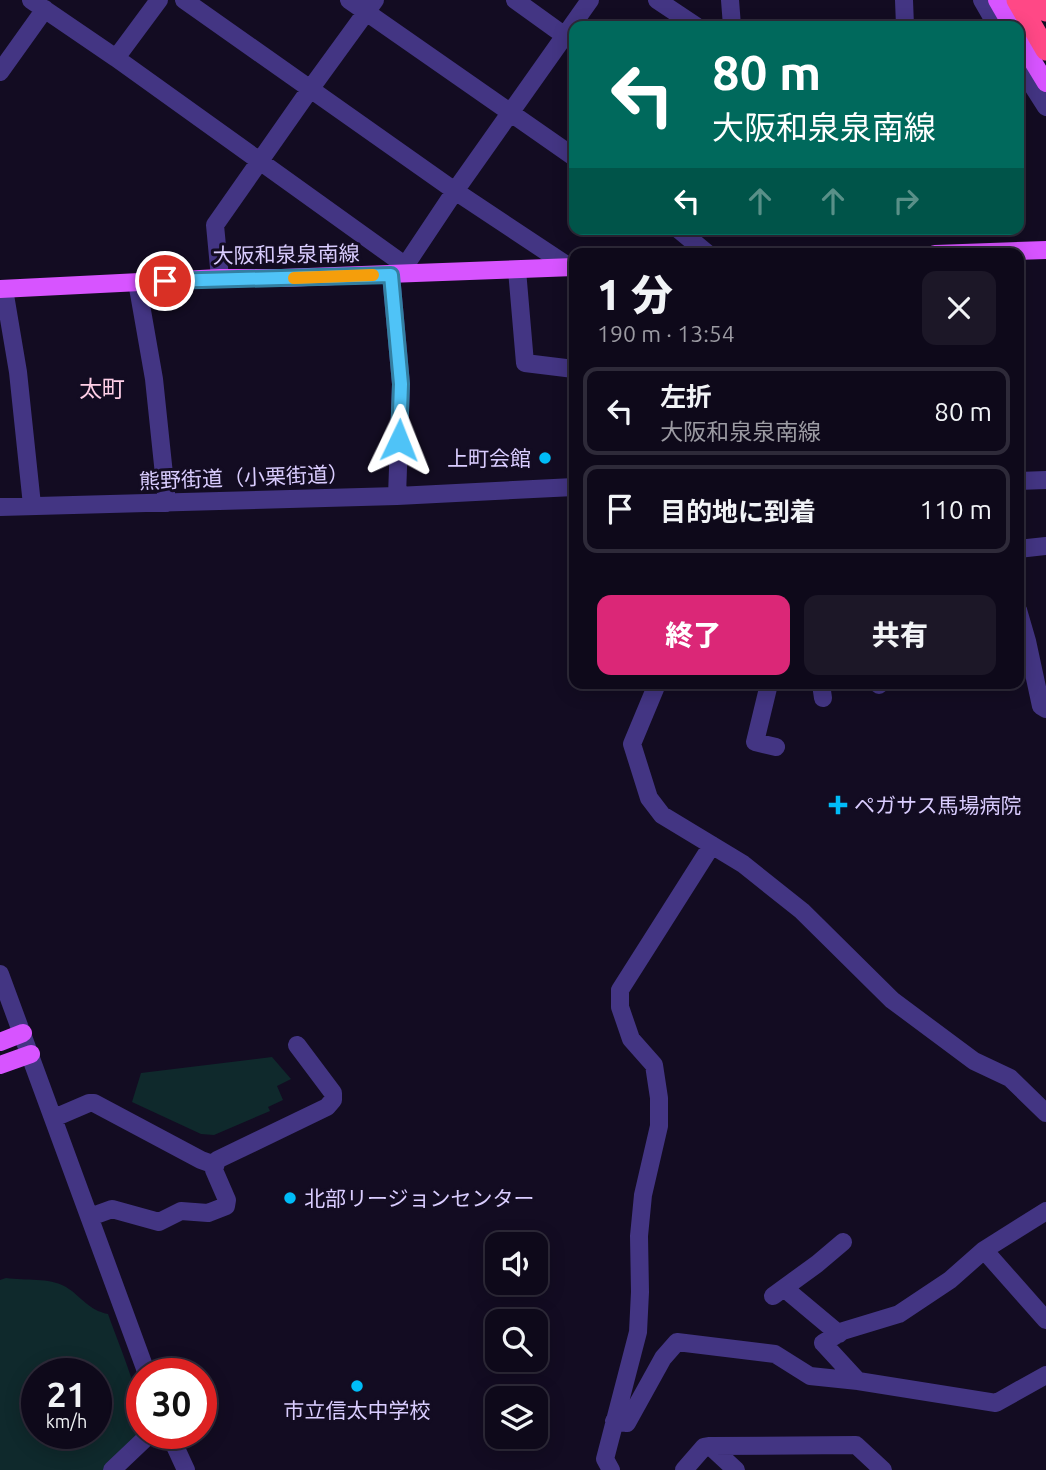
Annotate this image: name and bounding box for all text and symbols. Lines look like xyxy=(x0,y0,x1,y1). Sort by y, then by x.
text: 80 m xyxy=(712,44,821,99)
icon: left xyxy=(597,49,688,140)
text: 大阪和泉泉南線 xyxy=(712,109,936,145)
icon: left xyxy=(668,182,706,220)
icon: ahead xyxy=(741,182,779,220)
icon: ahead xyxy=(814,182,852,220)
icon: right xyxy=(887,182,925,220)
street label: 大阪和泉泉南線 xyxy=(212,241,360,267)
pin xyxy=(135,251,195,311)
icon: arrive xyxy=(146,262,184,300)
text: 1 分 xyxy=(597,271,673,318)
button: close xyxy=(922,271,996,345)
text: 190 m · 13:54 xyxy=(597,321,735,346)
district label: 太町 xyxy=(79,376,125,401)
text: 左折 xyxy=(660,382,712,411)
icon: left xyxy=(601,392,639,430)
text: 80 m xyxy=(934,397,992,426)
position arrow xyxy=(362,403,436,477)
text: 大阪和泉泉南線 xyxy=(660,419,821,444)
place label: 上町会館 xyxy=(447,446,531,470)
marker: 上町会館 xyxy=(537,450,553,466)
street label: 熊野街道（小栗街道） xyxy=(139,461,349,493)
icon: arrive xyxy=(601,490,639,528)
text: 110 m xyxy=(920,495,992,524)
text: 目的地に到着 xyxy=(660,497,816,526)
button: 終了 xyxy=(597,595,790,675)
button: 共有 xyxy=(804,595,996,675)
place label: ペガサス馬場病院 xyxy=(854,793,1022,817)
marker: ペガサス馬場病院 xyxy=(828,795,848,815)
place label: 北部リージョンセンター xyxy=(304,1186,535,1210)
marker: 北部リージョンセンター xyxy=(282,1190,298,1206)
map controls xyxy=(485,1232,548,1449)
button: sound xyxy=(485,1232,548,1295)
button: search xyxy=(485,1309,548,1372)
speed limit sign: 30 xyxy=(126,1358,217,1449)
text: 21 xyxy=(47,1374,86,1414)
marker: 市立信太中学校 xyxy=(349,1378,365,1394)
button: layers xyxy=(485,1386,548,1449)
place label: 市立信太中学校 xyxy=(284,1398,431,1422)
text: km/h xyxy=(46,1411,87,1431)

